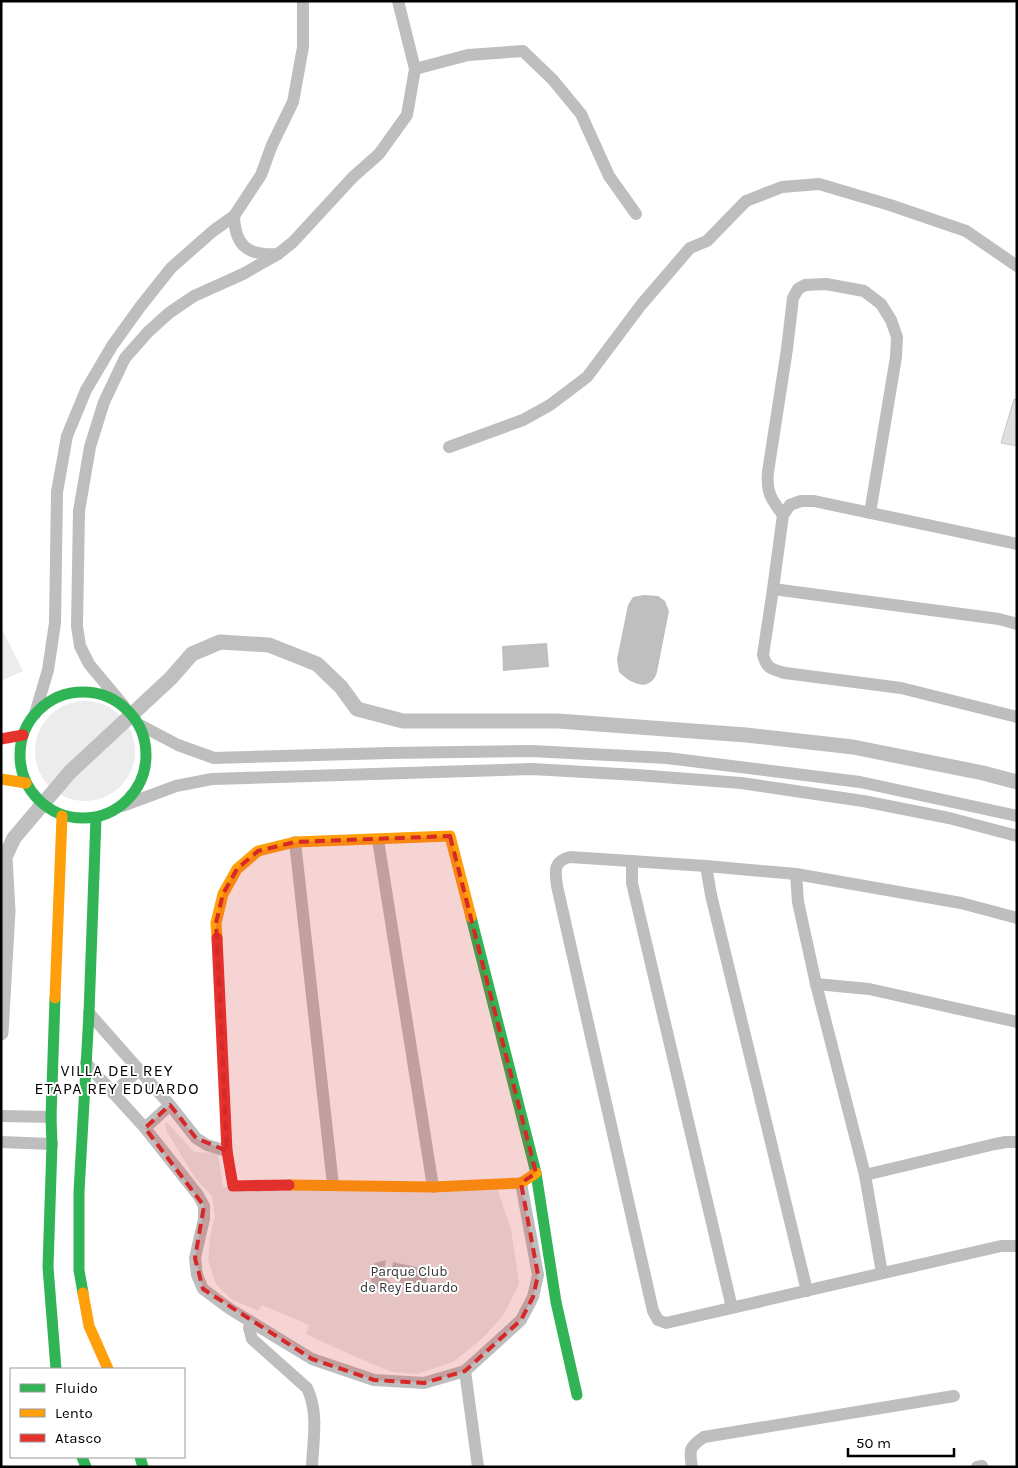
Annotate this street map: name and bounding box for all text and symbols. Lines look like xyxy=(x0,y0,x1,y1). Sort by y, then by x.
district label: VILLA DEL REY ETAPA REY EDUARDO xyxy=(34,1061,200,1098)
park label: Parque Club de Rey Eduardo xyxy=(360,1263,458,1296)
legend xyxy=(10,1368,185,1458)
text: Fluido xyxy=(55,1379,98,1397)
text: Lento xyxy=(55,1404,93,1422)
scale bar xyxy=(848,1426,954,1458)
text: Atasco xyxy=(55,1429,101,1447)
text: 50 m xyxy=(856,1434,891,1452)

